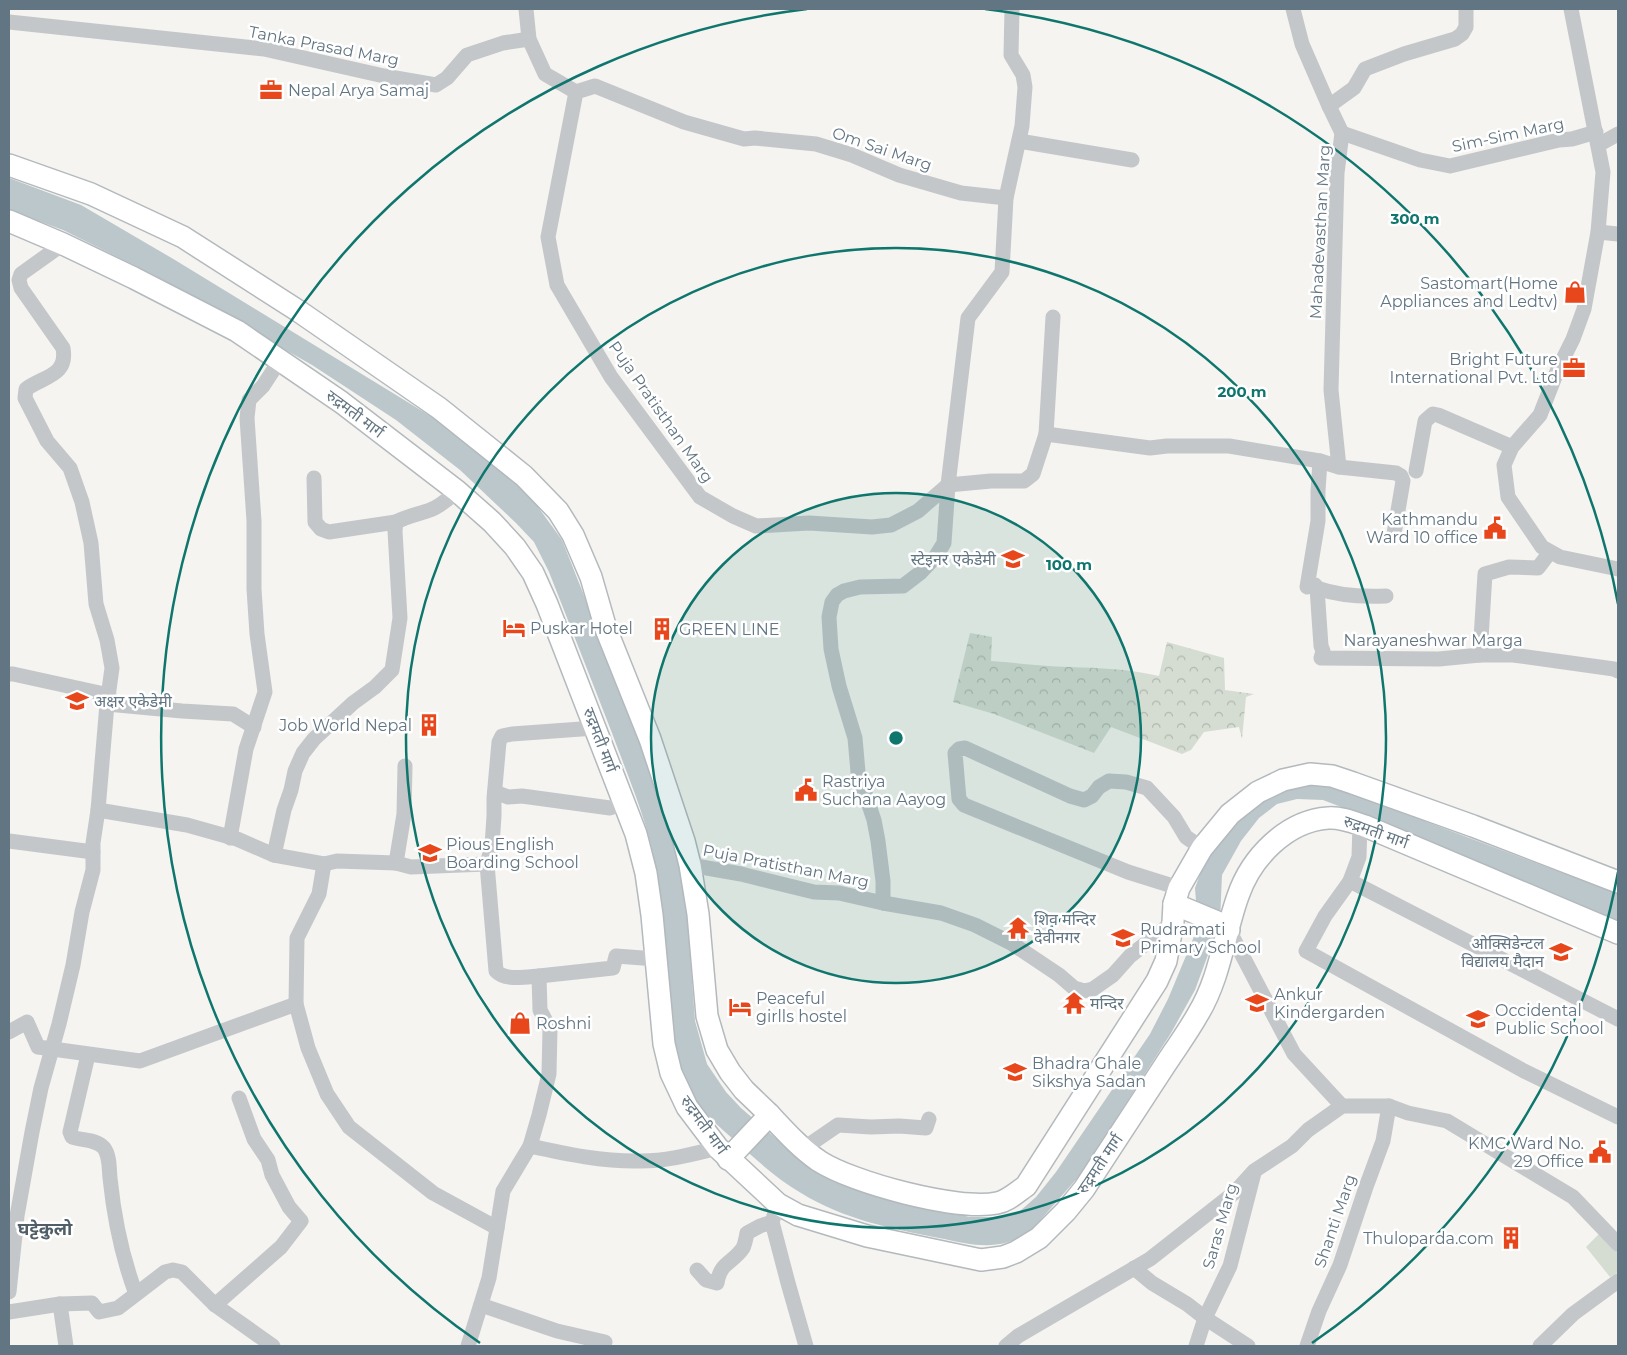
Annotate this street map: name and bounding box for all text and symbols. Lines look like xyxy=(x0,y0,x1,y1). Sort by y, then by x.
street label: Tanka Prasad Marg xyxy=(247,22,401,70)
office icon: Nepal Arya Samaj xyxy=(258,77,284,103)
place label: Nepal Arya Samaj xyxy=(288,81,429,100)
street label: Sim-Sim Marg xyxy=(1450,114,1566,156)
street label: Om Sai Marg xyxy=(830,123,934,175)
street label: Mahadevasthan Marg xyxy=(1306,144,1334,320)
text: 300 m xyxy=(1389,209,1440,228)
place label: Sastomart(Home Appliances and Ledtv) xyxy=(1380,274,1558,311)
shop icon: Sastomart(Home Appliances and Ledtv) xyxy=(1562,279,1588,305)
street label: Puja Pratisthan Marg xyxy=(605,337,717,487)
place label: Bright Future International Pvt. Ltd xyxy=(1390,350,1558,387)
office icon: Bright Future International Pvt. Ltd xyxy=(1561,355,1587,381)
text: 200 m xyxy=(1217,382,1267,401)
street label: रुद्रमती मार्ग xyxy=(322,386,389,443)
place label: Kathmandu Ward 10 office xyxy=(1366,510,1478,547)
public building icon: Kathmandu Ward 10 office xyxy=(1482,515,1508,541)
school or university icon: स्टेइनर एकेडेमी xyxy=(1000,546,1026,572)
place label: स्टेइनर एकेडेमी xyxy=(911,550,997,569)
text: 100 m xyxy=(1046,555,1092,574)
hotel icon: Puskar Hotel xyxy=(501,615,527,641)
building icon: GREEN LINE xyxy=(649,616,675,642)
place label: Puskar Hotel xyxy=(530,619,633,638)
place label: GREEN LINE xyxy=(679,620,780,639)
street label: Narayaneshwar Marga xyxy=(1343,631,1523,650)
school or university icon: अक्षर एकेडेमी xyxy=(64,688,90,714)
place label: अक्षर एकेडेमी xyxy=(94,692,173,711)
street label: रुद्रमती मार्ग xyxy=(579,705,621,776)
building icon: Job World Nepal xyxy=(416,712,442,738)
place label: Job World Nepal xyxy=(278,716,412,735)
centre of rings xyxy=(887,729,905,747)
place label: Rastriya Suchana Aayog xyxy=(822,772,946,809)
public building icon: Rastriya Suchana Aayog xyxy=(793,777,819,803)
street label: रुद्रमती मार्ग xyxy=(1341,811,1412,853)
place label: Pious English Boarding School xyxy=(446,835,579,872)
school or university icon: Pious English Boarding School xyxy=(417,840,443,866)
street label: Puja Pratisthan Marg xyxy=(701,841,871,891)
place label: शिव मन्दिर देवीनगर xyxy=(1034,910,1096,947)
temple icon: शिव मन्दिर देवीनगर xyxy=(1005,915,1031,941)
place label: Rudramati Primary School xyxy=(1140,920,1261,957)
school or university icon: Rudramati Primary School xyxy=(1110,925,1136,951)
place label: ओक्सिडेन्टल विद्यालय मैदान xyxy=(1461,934,1545,971)
school or university icon: ओक्सिडेन्टल विद्यालय मैदान xyxy=(1548,939,1574,965)
place label: Ankur Kindergarden xyxy=(1274,985,1385,1022)
place label: Peaceful girlls hostel xyxy=(756,989,847,1026)
temple icon: मन्दिर xyxy=(1061,990,1087,1016)
school or university icon: Ankur Kindergarden xyxy=(1244,990,1270,1016)
hotel icon: Peaceful girlls hostel xyxy=(727,994,753,1020)
place label: मन्दिर xyxy=(1090,994,1124,1013)
place label: Occidental Public School xyxy=(1495,1001,1604,1038)
school or university icon: Occidental Public School xyxy=(1465,1006,1491,1032)
shop icon: Roshni xyxy=(507,1010,533,1036)
place label: Roshni xyxy=(536,1014,591,1033)
place label: Bhadra Ghale Sikshya Sadan xyxy=(1032,1054,1146,1091)
school or university icon: Bhadra Ghale Sikshya Sadan xyxy=(1002,1059,1028,1085)
street label: रुद्रमती मार्ग xyxy=(676,1092,732,1159)
street label: रुद्रमती मार्ग xyxy=(1073,1130,1127,1197)
place label: KMC Ward No. 29 Office xyxy=(1468,1134,1584,1171)
public building icon: KMC Ward No. 29 Office xyxy=(1587,1139,1613,1165)
street label: Shanti Marg xyxy=(1310,1172,1360,1270)
street label: Saras Marg xyxy=(1199,1181,1241,1271)
district label: घट्टेकुलो xyxy=(18,1218,73,1240)
building icon: Thuloparda.com xyxy=(1498,1225,1524,1251)
place label: Thuloparda.com xyxy=(1363,1229,1494,1248)

